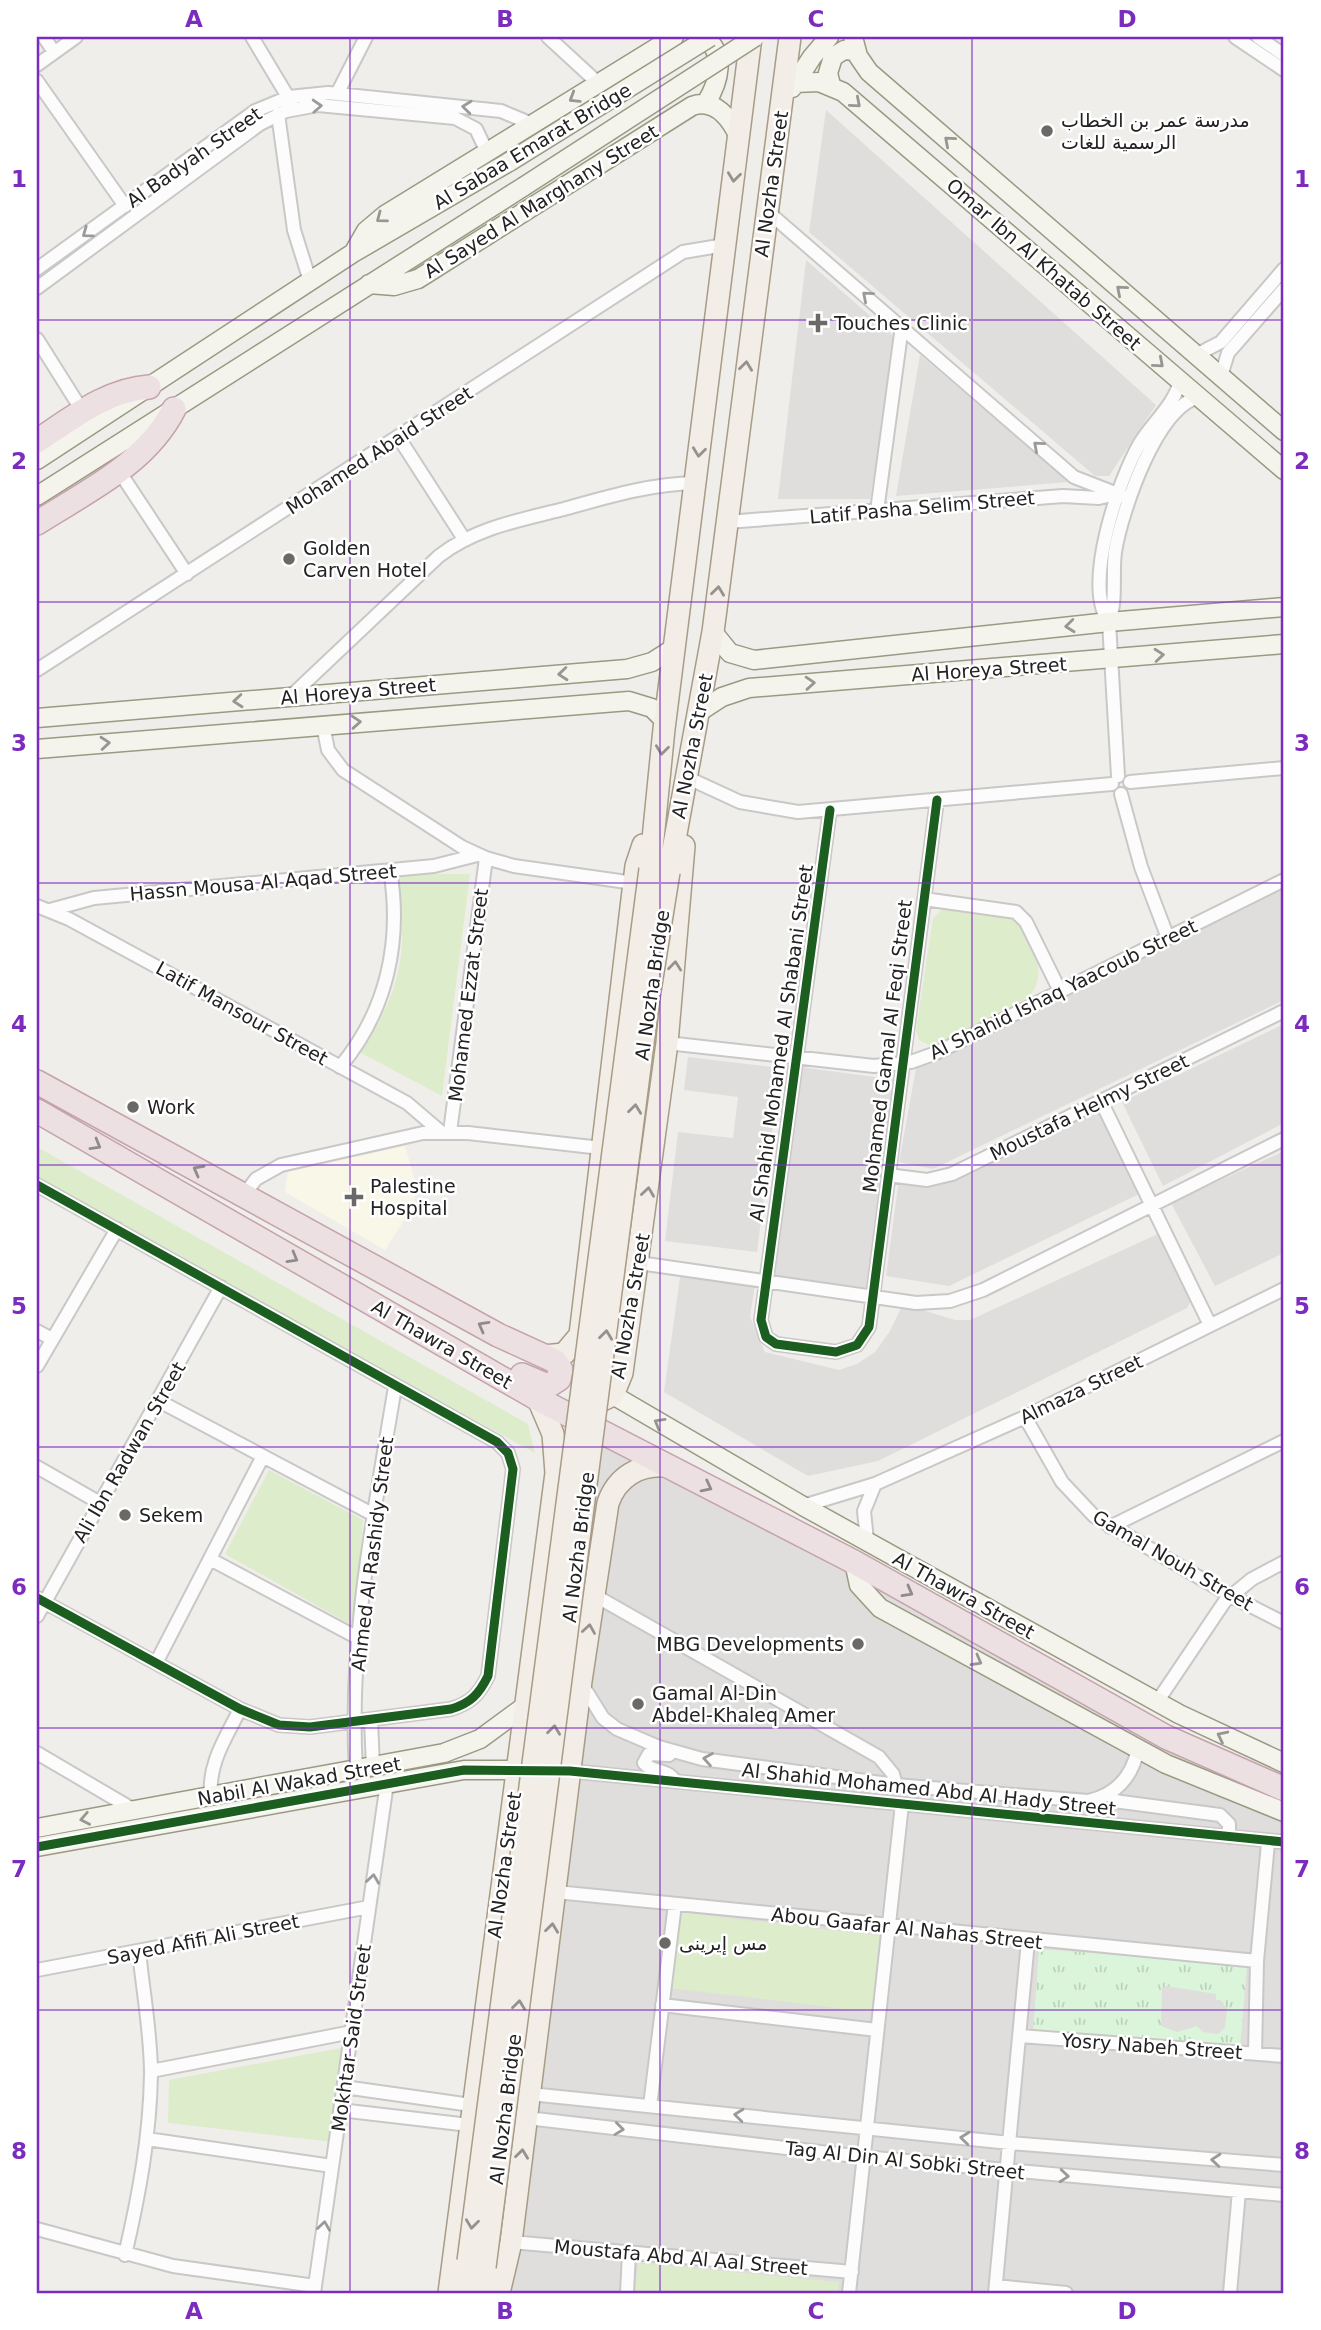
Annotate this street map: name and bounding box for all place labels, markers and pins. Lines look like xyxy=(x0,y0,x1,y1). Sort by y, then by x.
place label: مدرسة عمر بن الخطاب الرسمية للغات xyxy=(1061,109,1250,154)
marker: مدرسة عمر بن الخطاب الرسمية للغات xyxy=(1039,123,1055,139)
place label: Touches Clinic xyxy=(833,312,968,334)
marker: Touches Clinic xyxy=(808,313,828,333)
place label: Golden Carven Hotel xyxy=(303,537,427,581)
marker: Golden Carven Hotel xyxy=(281,551,297,567)
place label: Work xyxy=(147,1096,195,1118)
marker: Work xyxy=(125,1099,141,1115)
place label: Palestine Hospital xyxy=(370,1175,456,1219)
marker: Palestine Hospital xyxy=(344,1187,364,1207)
place label: Sekem xyxy=(139,1504,203,1526)
marker: Sekem xyxy=(117,1507,133,1523)
place label: MBG Developments xyxy=(656,1633,844,1655)
marker: MBG Developments xyxy=(850,1636,866,1652)
place label: Gamal Al-Din Abdel-Khaleq Amer xyxy=(652,1682,835,1726)
marker: Gamal Al-Din Abdel-Khaleq Amer xyxy=(630,1696,646,1712)
place label: مس إيرينى xyxy=(679,1932,767,1956)
marker: مس إيرينى xyxy=(657,1935,673,1951)

